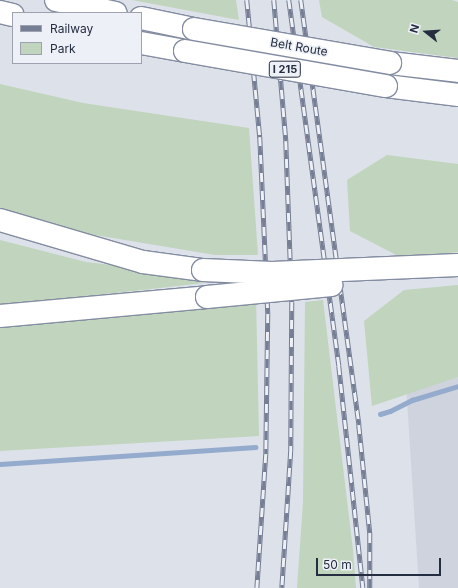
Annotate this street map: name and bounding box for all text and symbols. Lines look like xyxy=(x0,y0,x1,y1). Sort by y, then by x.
legend xyxy=(12,12,142,64)
north arrow xyxy=(406,12,446,52)
text: Railway xyxy=(50,21,93,36)
text: N xyxy=(407,22,422,35)
street label: Belt Route xyxy=(269,35,329,59)
text: Park xyxy=(50,41,76,56)
road number: I 215 xyxy=(268,60,302,78)
scale bar xyxy=(318,550,443,576)
text: 50 m xyxy=(323,557,352,572)

